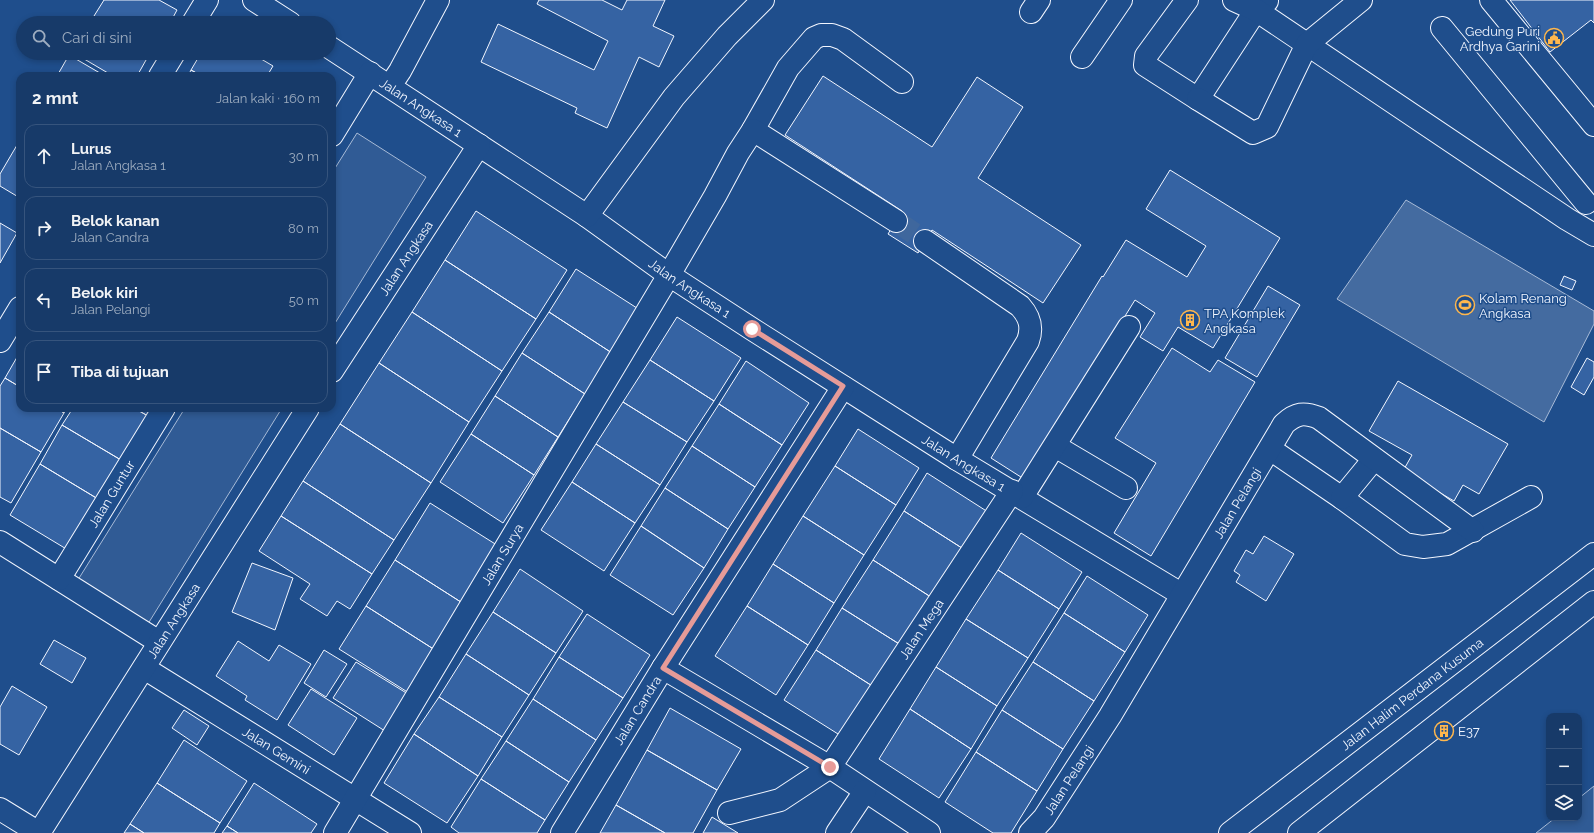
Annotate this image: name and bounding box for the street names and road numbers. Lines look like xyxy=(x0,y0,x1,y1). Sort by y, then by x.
street label: Jalan Angkasa 1 xyxy=(377,75,465,140)
street label: Jalan Angkasa xyxy=(376,218,435,298)
street label: Jalan Angkasa 1 xyxy=(646,255,734,321)
street label: Jalan Angkasa 1 xyxy=(919,431,1009,494)
street label: Jalan Guntur xyxy=(85,457,138,530)
street label: Jalan Pelangi xyxy=(1210,465,1264,541)
street label: Jalan Surya xyxy=(478,521,526,588)
street label: Jalan Angkasa xyxy=(144,580,203,661)
street label: Jalan Mega xyxy=(896,596,946,662)
street label: Jalan Halim Perdana Kusuma xyxy=(1338,634,1486,753)
street label: Jalan Candra xyxy=(610,673,664,747)
street label: Jalan Gemini xyxy=(240,724,313,777)
street label: Jalan Pelangi xyxy=(1041,742,1097,817)

